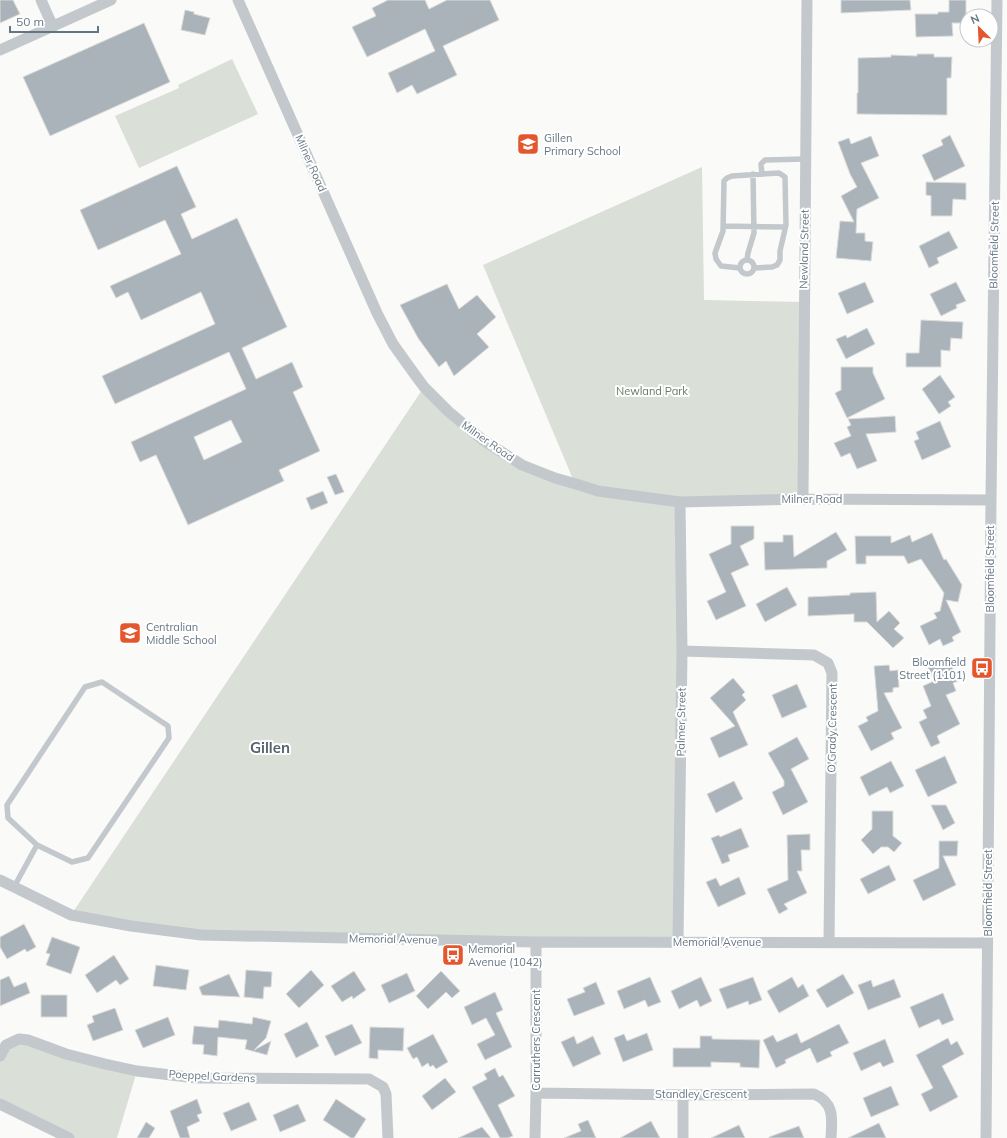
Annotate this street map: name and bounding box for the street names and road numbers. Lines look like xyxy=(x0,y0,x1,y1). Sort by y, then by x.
street label: Milner Road xyxy=(292,132,330,194)
street label: Bloomfield Street xyxy=(986,201,1002,289)
street label: Newland Street xyxy=(796,209,812,289)
street label: Milner Road xyxy=(459,418,517,464)
street label: Milner Road xyxy=(782,492,842,506)
street label: Bloomfield Street xyxy=(983,525,997,613)
street label: O'Grady Crescent xyxy=(824,683,840,773)
street label: Palmer Street xyxy=(673,687,689,757)
street label: Bloomfield Street xyxy=(981,849,995,937)
street label: Memorial Avenue xyxy=(349,931,437,947)
street label: Memorial Avenue xyxy=(673,935,761,949)
street label: Carruthers Crescent xyxy=(529,989,543,1091)
street label: Poeppel Gardens xyxy=(168,1067,256,1085)
street label: Standley Crescent xyxy=(655,1087,747,1101)

